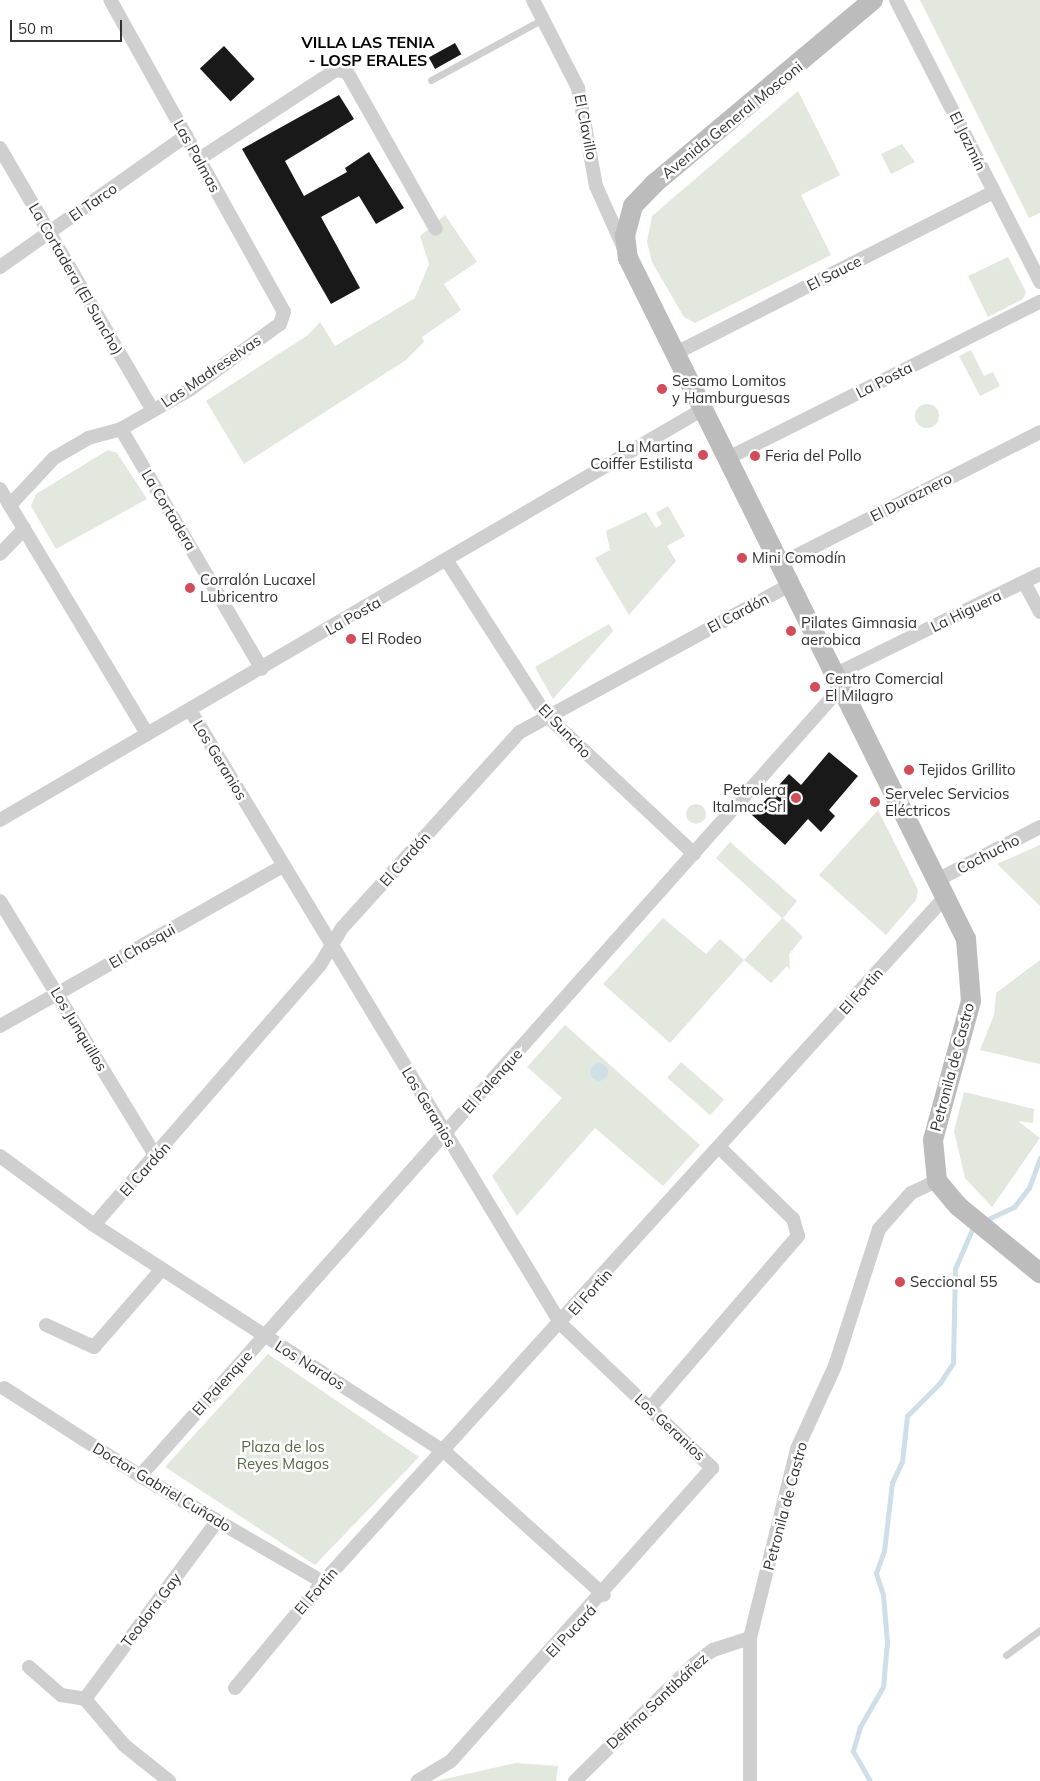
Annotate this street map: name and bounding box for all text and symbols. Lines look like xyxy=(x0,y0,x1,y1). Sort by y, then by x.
scale bar xyxy=(12,10,125,42)
text: 50 m xyxy=(18,19,53,38)
district label: VILLA LAS TENIA - LOSP ERALES xyxy=(301,32,435,70)
street label: Avenida General Mosconi xyxy=(658,58,806,182)
street label: El Clavillo xyxy=(571,93,601,161)
street label: El Jazmín xyxy=(946,108,990,174)
street label: Las Palmas xyxy=(170,117,224,195)
street label: El Tarco xyxy=(66,179,120,225)
street label: La Cortadera (El Suncho) xyxy=(25,200,127,358)
street label: El Sauce xyxy=(804,252,864,294)
street label: Las Madreselvas xyxy=(158,331,264,411)
street label: La Posta xyxy=(853,358,915,402)
place label: Sesamo Lomitos y Hamburguesas xyxy=(672,371,790,406)
marker: Sesamo Lomitos y Hamburguesas xyxy=(656,383,668,395)
place label: La Martina Coiffer Estilista xyxy=(590,437,693,472)
place label: Feria del Pollo xyxy=(765,447,862,465)
marker: La Martina Coiffer Estilista xyxy=(697,449,709,461)
marker: Feria del Pollo xyxy=(749,450,761,462)
street label: La Cortadera xyxy=(138,466,200,554)
street label: El Duraznero xyxy=(867,469,955,525)
place label: Mini Comodín xyxy=(752,549,846,567)
marker: Mini Comodín xyxy=(736,552,748,564)
place label: Corralón Lucaxel Lubricentro xyxy=(200,570,316,605)
marker: Corralón Lucaxel Lubricentro xyxy=(184,582,196,594)
street label: La Higuera xyxy=(928,586,1004,636)
street label: El Cardón xyxy=(704,589,772,637)
street label: La Posta xyxy=(322,593,384,639)
place label: Pilates Gimnasia aerobica xyxy=(801,613,917,648)
marker: Pilates Gimnasia aerobica xyxy=(785,625,797,637)
place label: El Rodeo xyxy=(361,630,422,648)
marker: El Rodeo xyxy=(345,633,357,645)
place label: Centro Comercial El Milagro xyxy=(825,669,943,704)
marker: Centro Comercial El Milagro xyxy=(809,681,821,693)
street label: El Suncho xyxy=(535,700,595,762)
street label: Los Geranios xyxy=(189,717,251,803)
place label: Tejidos Grillito xyxy=(919,761,1016,779)
marker: Tejidos Grillito xyxy=(903,764,915,776)
place label: Petrolera Italmac Srl xyxy=(712,780,786,815)
place label: Servelec Servicios Eléctricos xyxy=(885,784,1009,819)
marker: Petrolera Italmac Srl xyxy=(790,792,802,804)
marker: Servelec Servicios Eléctricos xyxy=(869,796,881,808)
street label: El Cardón xyxy=(376,828,434,890)
street label: Cochucho xyxy=(954,831,1022,877)
street label: El Chasqui xyxy=(106,920,178,972)
street label: El Fortin xyxy=(835,964,887,1018)
street label: Los Junquillos xyxy=(47,984,111,1074)
street label: Petronila de Castro xyxy=(926,1001,978,1133)
street label: El Palenque xyxy=(458,1045,526,1117)
street label: Los Geranios xyxy=(398,1064,460,1150)
street label: El Cardón xyxy=(116,1138,174,1200)
street label: El Fortin xyxy=(564,1265,616,1319)
place label: Seccional 55 xyxy=(910,1273,998,1291)
marker: Seccional 55 xyxy=(894,1276,906,1288)
street label: Los Nardos xyxy=(272,1337,348,1393)
street label: El Palenque xyxy=(188,1347,256,1419)
street label: Los Geranios xyxy=(631,1390,709,1464)
park label: Plaza de los Reyes Magos xyxy=(237,1437,329,1472)
street label: Doctor Gabriel Cuñado xyxy=(90,1439,234,1535)
street label: Petronila de Castro xyxy=(759,1440,811,1572)
street label: El Fortin xyxy=(291,1564,341,1618)
street label: Teodora Gay xyxy=(117,1569,185,1651)
street label: El Pucará xyxy=(542,1601,600,1661)
street label: Delfina Santibáñez xyxy=(603,1649,711,1753)

